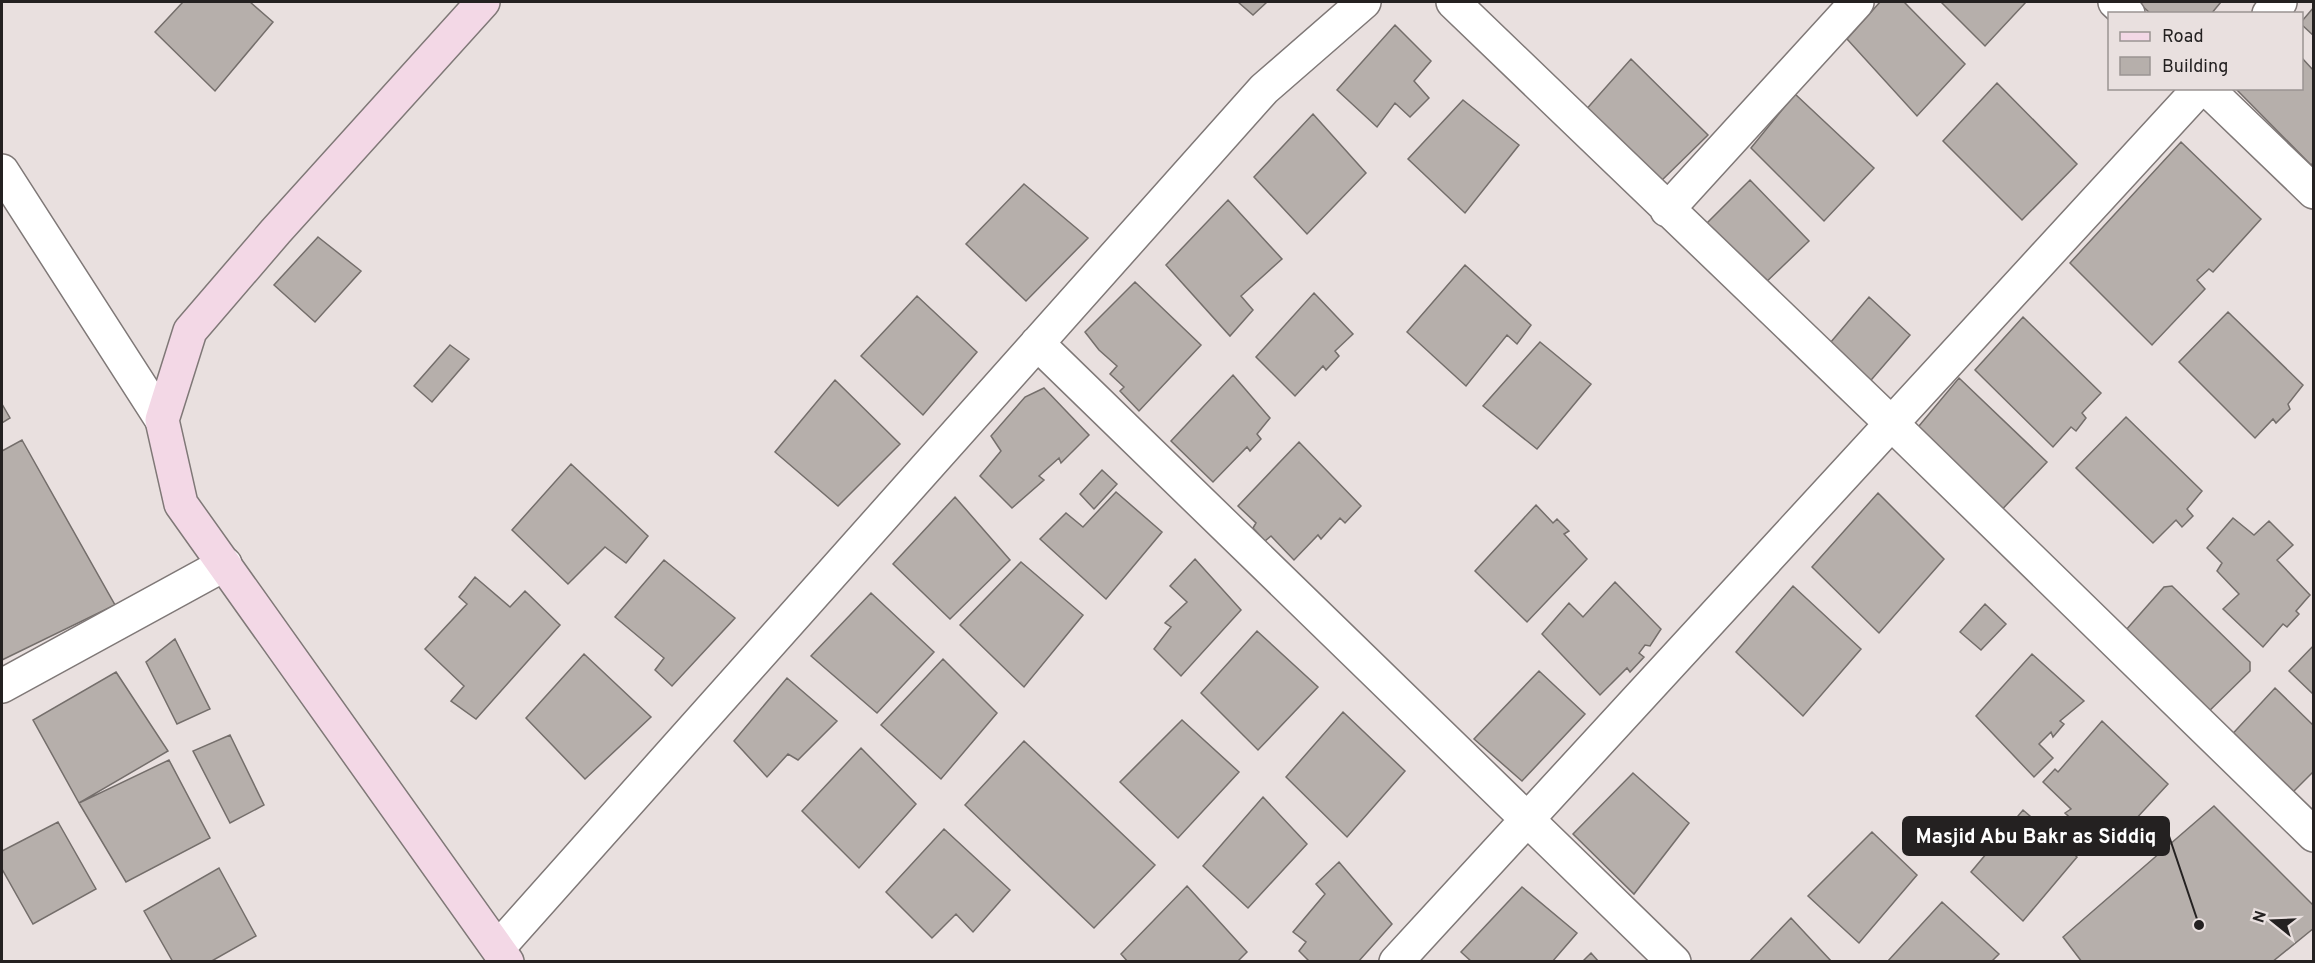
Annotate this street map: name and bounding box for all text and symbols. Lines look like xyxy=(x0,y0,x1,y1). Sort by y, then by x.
legend xyxy=(2108,12,2303,90)
text: Road xyxy=(2162,26,2204,49)
text: Building xyxy=(2162,56,2228,79)
callout: Masjid Abu Bakr as Siddiq xyxy=(1903,817,2169,855)
text: Masjid Abu Bakr as Siddiq xyxy=(1916,825,2156,851)
north arrow xyxy=(2243,891,2303,951)
text: N xyxy=(2249,908,2272,926)

